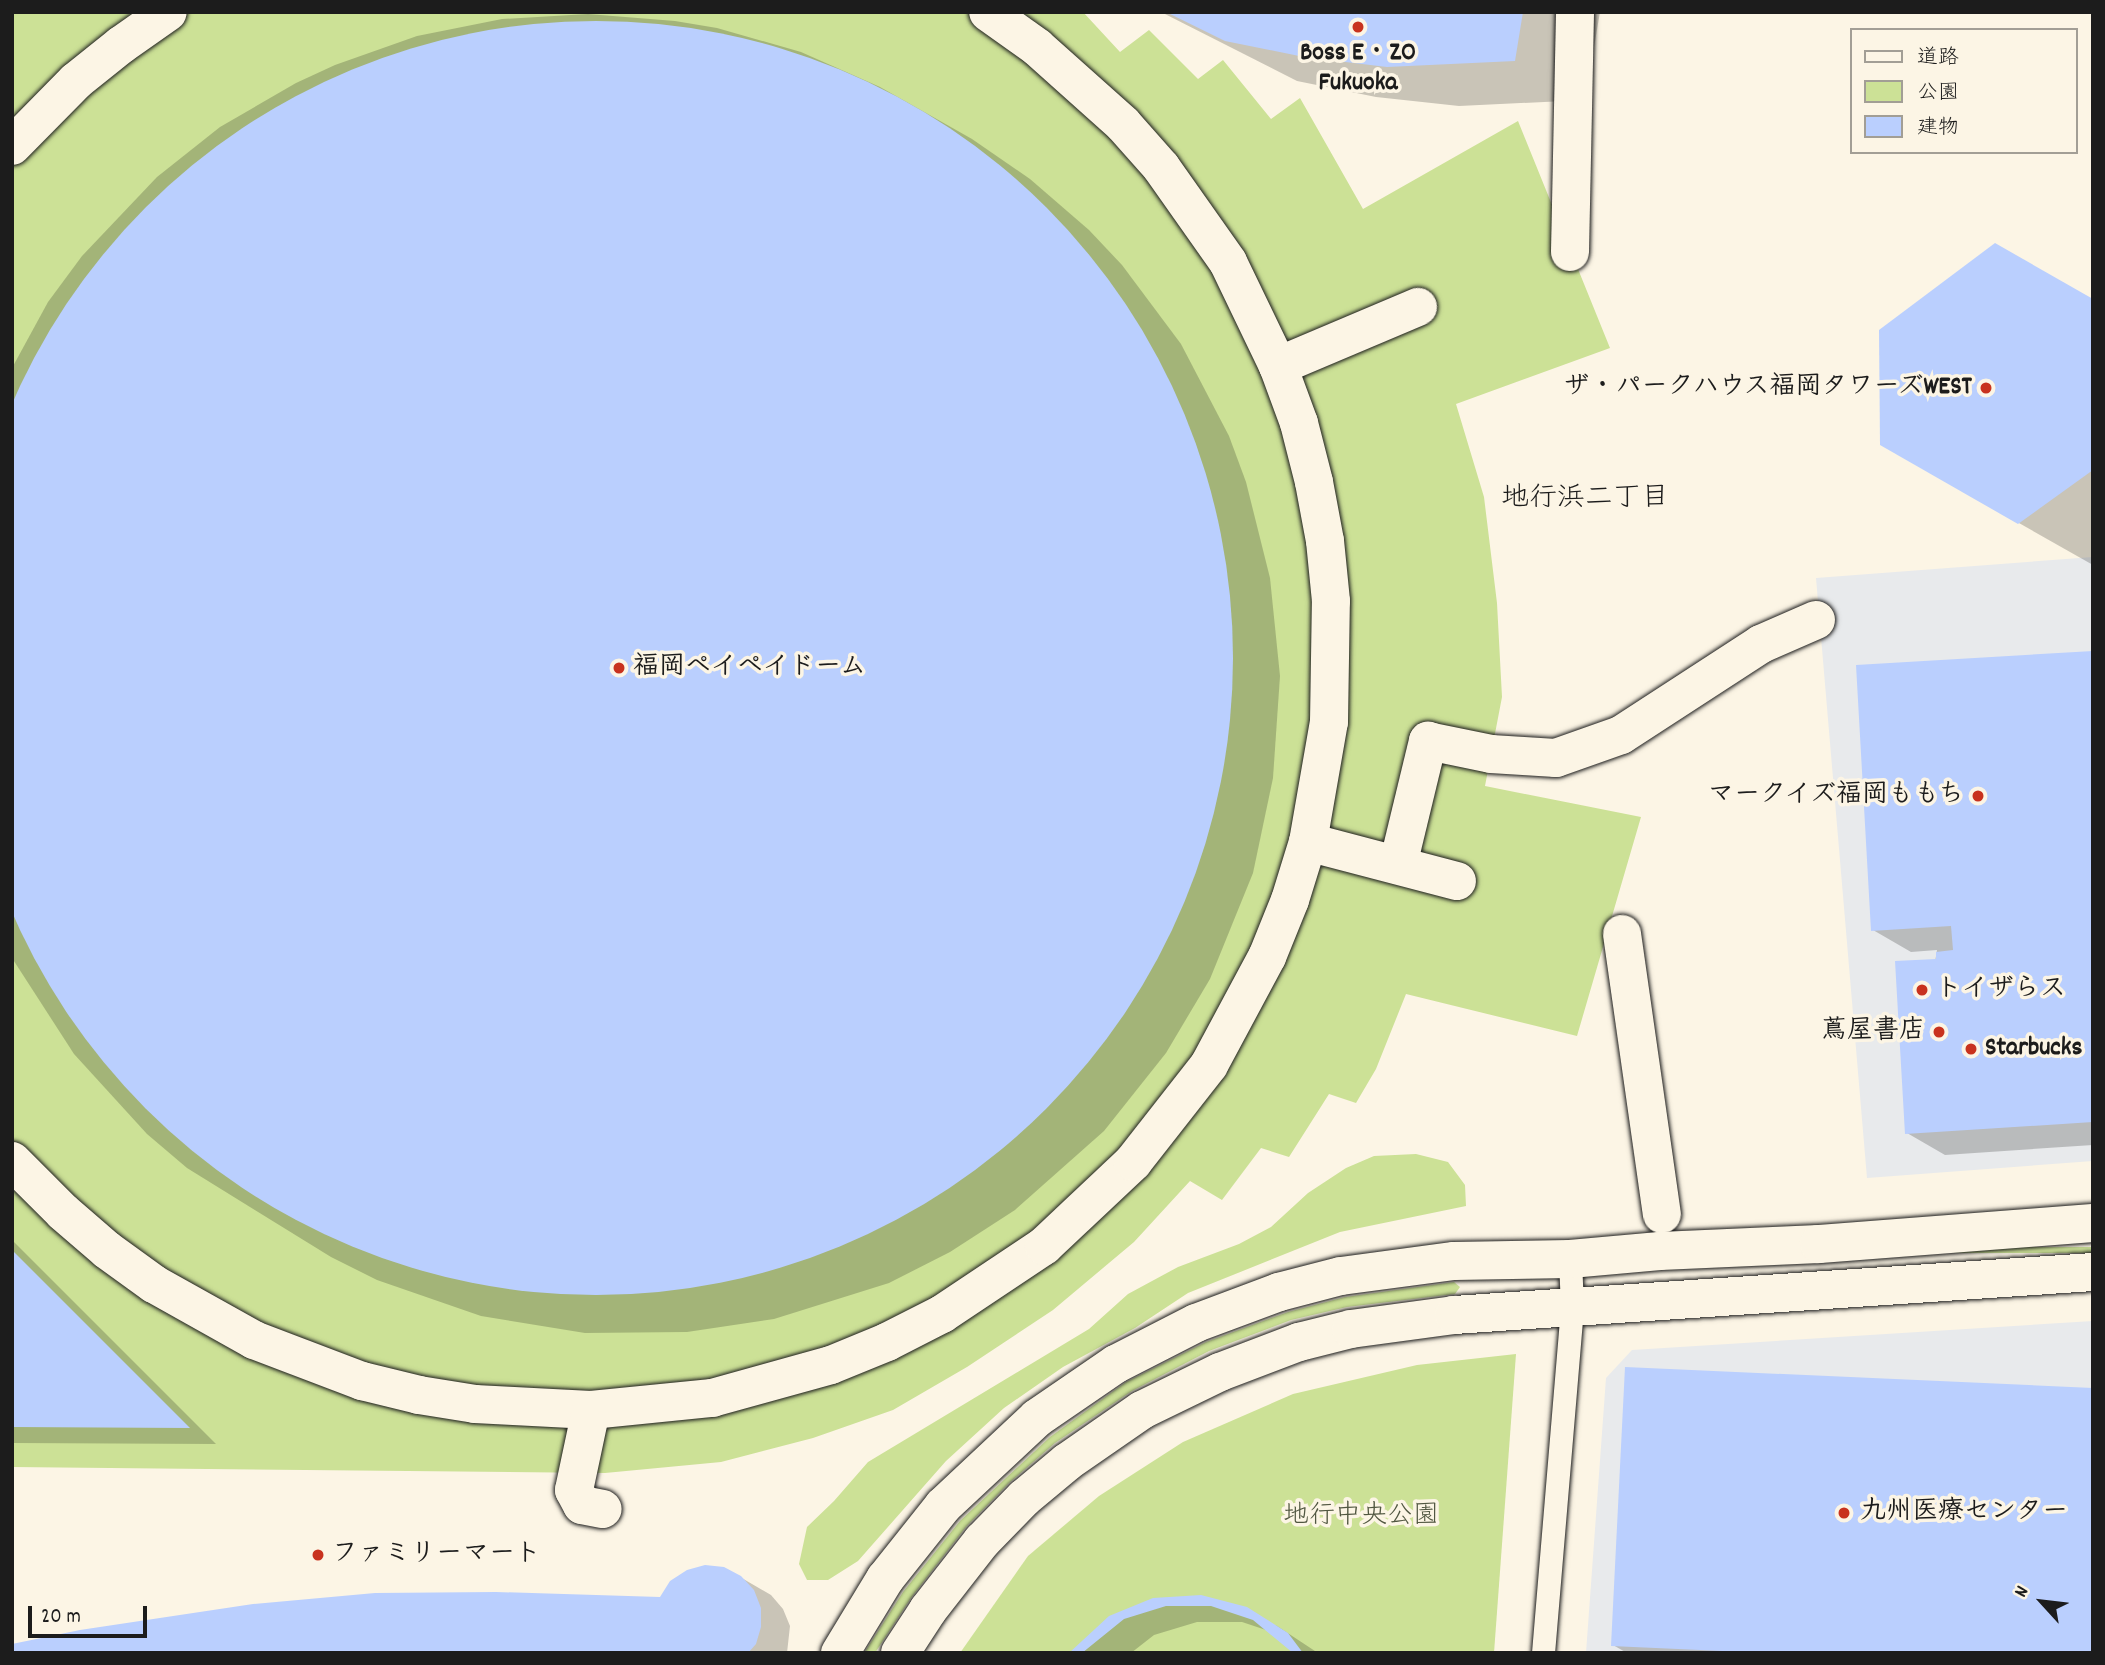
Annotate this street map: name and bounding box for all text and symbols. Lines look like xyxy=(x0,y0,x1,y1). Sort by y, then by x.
marker: Boss E・ZO Fukuoka xyxy=(1350,19,1366,35)
legend xyxy=(1850,28,2077,154)
place label: Boss E・ZO Fukuoka xyxy=(1300,38,1416,100)
text: 道路 xyxy=(1917,44,1959,74)
text: 公園 xyxy=(1917,79,1959,109)
text: 建物 xyxy=(1917,114,1959,144)
place label: ザ・パークハウス福岡タワーズWEST xyxy=(1559,372,1972,404)
marker: ザ・パークハウス福岡タワーズWEST xyxy=(1978,380,1994,396)
district label: 地行浜二丁目 xyxy=(1501,483,1669,517)
place label: 福岡ペイペイドーム xyxy=(633,652,867,684)
marker: 福岡ペイペイドーム xyxy=(611,660,627,676)
place label: マークイズ福岡ももち xyxy=(1704,780,1964,812)
marker: マークイズ福岡ももち xyxy=(1970,788,1986,804)
place label: トイザらス xyxy=(1936,974,2066,1006)
marker: トイザらス xyxy=(1914,982,1930,998)
place label: 蔦屋書店 xyxy=(1821,1016,1925,1048)
marker: 蔦屋書店 xyxy=(1931,1024,1947,1040)
place label: Starbucks xyxy=(1985,1033,2082,1065)
marker: Starbucks xyxy=(1963,1041,1979,1057)
place label: 九州医療センター xyxy=(1860,1497,2068,1529)
park label: 地行中央公園 xyxy=(1283,1501,1439,1533)
marker: 九州医療センター xyxy=(1834,1503,1854,1523)
place label: ファミリーマート xyxy=(332,1539,540,1571)
marker: ファミリーマート xyxy=(310,1547,326,1563)
north arrow xyxy=(2007,1567,2077,1637)
text: N xyxy=(2009,1582,2037,1603)
scale bar xyxy=(32,1592,150,1636)
text: 20 m xyxy=(41,1603,81,1633)

